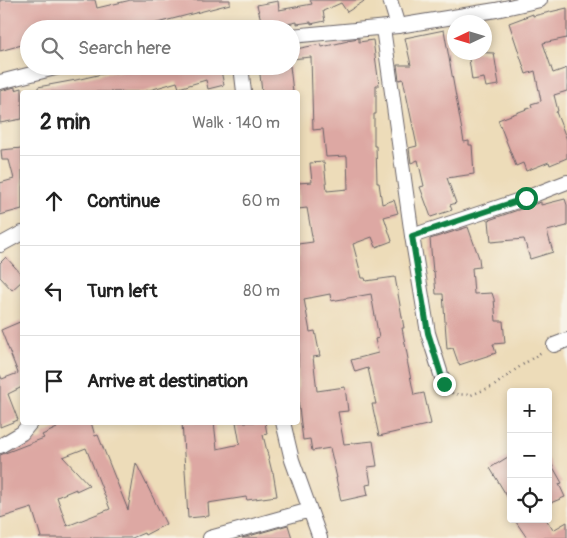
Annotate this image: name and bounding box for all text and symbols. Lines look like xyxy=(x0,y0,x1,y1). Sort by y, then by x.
north arrow xyxy=(447,15,492,60)
search box xyxy=(20,20,300,75)
icon: search xyxy=(38,34,66,62)
text: Search here xyxy=(78,36,171,60)
text: 2 min xyxy=(40,109,90,136)
text: Walk · 140 m xyxy=(192,113,280,133)
icon: ahead xyxy=(40,187,68,215)
route start xyxy=(515,187,538,210)
text: Continue xyxy=(87,189,160,213)
text: 60 m xyxy=(242,191,280,211)
icon: left xyxy=(40,277,68,305)
text: Turn left xyxy=(87,279,157,303)
text: 80 m xyxy=(243,281,280,301)
icon: arrive xyxy=(40,367,68,395)
text: Arrive at destination xyxy=(87,369,248,393)
route end xyxy=(433,373,456,396)
map controls xyxy=(507,388,552,523)
button: + xyxy=(507,388,552,433)
button: − xyxy=(507,433,552,478)
button: locate xyxy=(507,478,552,523)

